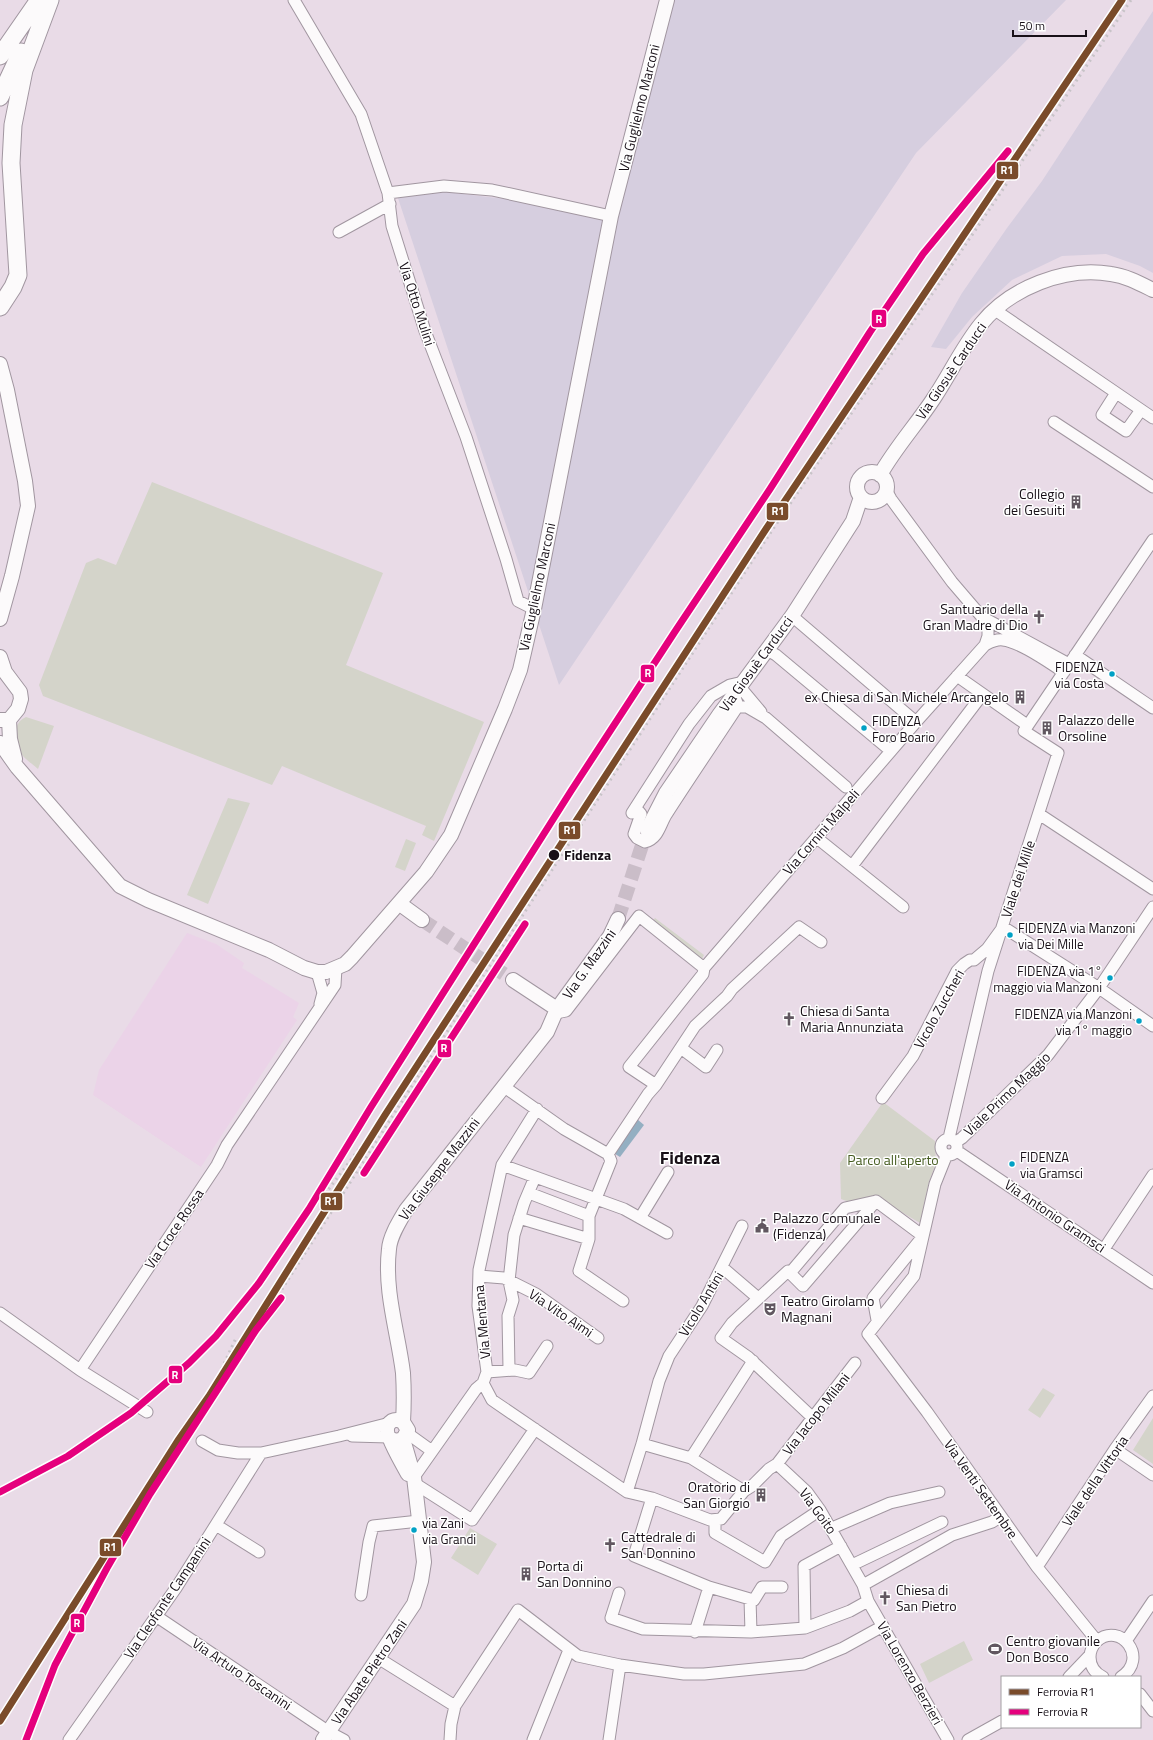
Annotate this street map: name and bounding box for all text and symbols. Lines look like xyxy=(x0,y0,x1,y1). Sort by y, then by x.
scale bar xyxy=(1013,12,1086,38)
text: 50 m xyxy=(1019,16,1045,35)
street label: Via Guglielmo Marconi xyxy=(613,42,665,174)
line badge: R1 xyxy=(996,161,1019,180)
text: R1 xyxy=(1001,162,1013,178)
street label: Via Otto Mulini xyxy=(394,259,441,348)
line badge: R xyxy=(871,309,887,328)
text: R xyxy=(876,311,883,327)
street label: Via Giosuè Carducci xyxy=(910,318,991,424)
place label: Collegio dei Gesuiti xyxy=(1004,483,1065,520)
building icon: Collegio dei Gesuiti xyxy=(1068,494,1084,510)
line badge: R1 xyxy=(766,502,789,521)
text: R1 xyxy=(772,503,784,519)
street label: Via Guglielmo Marconi xyxy=(513,521,560,653)
place label: Santuario della Gran Madre di Dio xyxy=(923,598,1028,635)
church icon: Santuario della Gran Madre di Dio xyxy=(1031,609,1047,625)
street label: Via Giosuè Carducci xyxy=(714,611,798,716)
place label: FIDENZA via Costa xyxy=(1055,657,1104,693)
line badge: R xyxy=(640,664,655,683)
text: R xyxy=(645,665,652,681)
marker: FIDENZA via Costa xyxy=(1107,669,1117,679)
place label: ex Chiesa di San Michele Arcangelo xyxy=(804,686,1009,707)
building icon: ex Chiesa di San Michele Arcangelo xyxy=(1012,689,1028,705)
place label: Palazzo delle Orsoline xyxy=(1058,709,1135,746)
place label: FIDENZA Foro Boario xyxy=(872,711,935,747)
building icon: Palazzo delle Orsoline xyxy=(1039,720,1055,736)
marker: FIDENZA Foro Boario xyxy=(859,723,869,733)
street label: Via Cornini Malpeli xyxy=(777,784,864,879)
line badge: R1 xyxy=(558,821,581,840)
text: R1 xyxy=(564,822,576,838)
street label: Viale dei Mille xyxy=(995,837,1040,920)
place label: Fidenza xyxy=(564,844,611,865)
marker: Fidenza xyxy=(547,848,561,862)
place label: FIDENZA via Manzoni via Dei Mille xyxy=(1018,918,1135,954)
street label: Via G. Mazzini xyxy=(557,924,620,1003)
marker: FIDENZA via Manzoni via Dei Mille xyxy=(1005,930,1015,940)
place label: FIDENZA via 1° maggio via Manzoni xyxy=(993,961,1102,997)
street label: Vicolo Zuccheri xyxy=(908,965,969,1052)
marker: FIDENZA via 1° maggio via Manzoni xyxy=(1105,973,1115,983)
place label: Chiesa di Santa Maria Annunziata xyxy=(800,1000,904,1037)
place label: FIDENZA via Manzoni via 1° maggio xyxy=(1015,1004,1132,1040)
church icon: Chiesa di Santa Maria Annunziata xyxy=(781,1011,797,1027)
marker: FIDENZA via Manzoni via 1° maggio xyxy=(1134,1016,1144,1026)
line badge: R xyxy=(437,1039,452,1058)
text: R xyxy=(441,1040,448,1056)
street label: Viale Primo Maggio xyxy=(958,1047,1055,1141)
street label: Via Giuseppe Mazzini xyxy=(393,1113,484,1225)
district label: Fidenza xyxy=(660,1144,720,1171)
place label: FIDENZA via Gramsci xyxy=(1020,1147,1083,1183)
park label: Parco all'aperto xyxy=(847,1149,939,1170)
marker: FIDENZA via Gramsci xyxy=(1007,1159,1017,1169)
street label: Via Antonio Gramsci xyxy=(1000,1174,1110,1257)
street label: Via Croce Rossa xyxy=(139,1184,208,1273)
line badge: R1 xyxy=(320,1192,343,1211)
text: R1 xyxy=(325,1193,337,1209)
place label: Palazzo Comunale (Fidenza) xyxy=(773,1207,881,1244)
public building icon: Palazzo Comunale (Fidenza) xyxy=(754,1218,770,1234)
street label: Vicolo Antini xyxy=(673,1267,728,1340)
street label: Via Vito Aimi xyxy=(525,1283,598,1342)
street label: Via Mentana xyxy=(468,1284,495,1360)
place label: Teatro Girolamo Magnani xyxy=(781,1290,874,1327)
theatre icon: Teatro Girolamo Magnani xyxy=(762,1301,778,1317)
line badge: R xyxy=(168,1365,183,1384)
text: R xyxy=(172,1367,179,1383)
street label: Via Jacopo Milani xyxy=(777,1368,854,1459)
street label: Viale della Vittoria xyxy=(1056,1431,1133,1531)
street label: Via Venti Settembre xyxy=(939,1435,1024,1543)
place label: Oratorio di San Giorgio xyxy=(683,1476,750,1513)
street label: Via Goito xyxy=(794,1483,842,1538)
building icon: Oratorio di San Giorgio xyxy=(753,1487,769,1503)
place label: via Zani via Grandi xyxy=(422,1513,476,1549)
marker: via Zani via Grandi xyxy=(409,1525,419,1535)
place label: Cattedrale di San Donnino xyxy=(621,1526,696,1563)
street label: Via Cleofonte Campanini xyxy=(118,1533,215,1663)
church icon: Cattedrale di San Donnino xyxy=(602,1537,618,1553)
line badge: R1 xyxy=(99,1538,122,1557)
text: R1 xyxy=(104,1539,116,1555)
place label: Porta di San Donnino xyxy=(537,1555,612,1592)
building icon: Porta di San Donnino xyxy=(518,1566,534,1582)
place label: Chiesa di San Pietro xyxy=(896,1579,957,1616)
church icon: Chiesa di San Pietro xyxy=(877,1590,893,1606)
line badge: R xyxy=(70,1613,85,1633)
text: R xyxy=(74,1615,81,1631)
street label: Via Abate Pietro Zani xyxy=(326,1615,412,1728)
street label: Via Lorenzo Berzieri xyxy=(872,1617,949,1728)
place label: Centro giovanile Don Bosco xyxy=(1006,1630,1100,1667)
street label: Via Arturo Toscanini xyxy=(188,1632,296,1715)
sports icon: Centro giovanile Don Bosco xyxy=(987,1641,1003,1657)
legend xyxy=(1001,1676,1141,1728)
text: Ferrovia R1 xyxy=(1037,1682,1095,1701)
text: Ferrovia R xyxy=(1037,1702,1088,1721)

